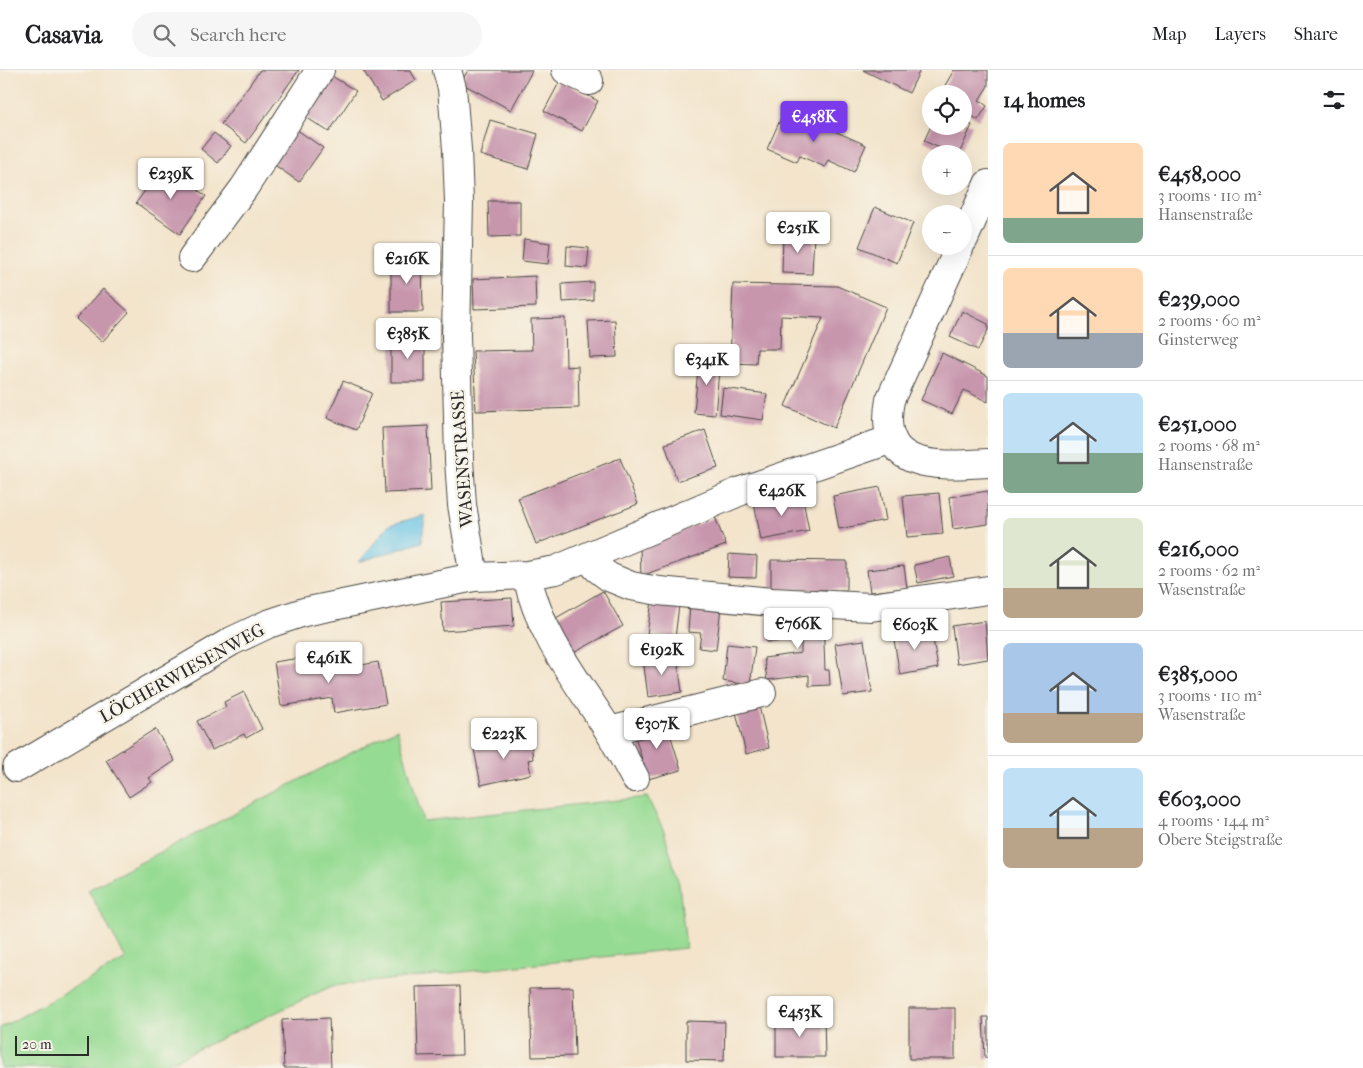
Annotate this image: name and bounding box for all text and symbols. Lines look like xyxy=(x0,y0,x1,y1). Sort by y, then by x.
search box xyxy=(132,12,482,57)
text: Casavia xyxy=(25,21,102,49)
icon: search xyxy=(150,21,178,49)
text: Search here xyxy=(190,24,286,46)
text: Map xyxy=(1152,24,1186,45)
text: Layers xyxy=(1214,24,1266,45)
text: Share xyxy=(1294,24,1338,45)
map controls xyxy=(922,85,972,255)
button: locate xyxy=(922,85,972,135)
icon: filters xyxy=(1320,86,1348,114)
text: 14 homes xyxy=(1003,88,1085,112)
pin: €458K xyxy=(779,100,849,143)
text: €458K xyxy=(791,107,837,126)
button: + xyxy=(922,145,972,195)
pin: €239K xyxy=(136,158,206,200)
text: €458,000 xyxy=(1158,162,1241,186)
icon: home xyxy=(1043,163,1103,223)
text: €239K xyxy=(149,164,193,183)
text: 3 rooms · 110 m² xyxy=(1158,186,1262,205)
button: − xyxy=(922,205,972,255)
text: Hansenstraße xyxy=(1158,205,1253,224)
pin: €251K xyxy=(763,212,833,254)
text: €251K xyxy=(777,218,819,237)
pin: €216K xyxy=(372,242,442,285)
text: €216K xyxy=(385,249,429,268)
text: €239,000 xyxy=(1158,287,1240,311)
icon: home xyxy=(1043,288,1103,348)
text: 2 rooms · 60 m² xyxy=(1158,311,1261,330)
pin: €385K xyxy=(373,318,443,360)
text: €385K xyxy=(387,324,429,343)
text: Ginsterweg xyxy=(1158,330,1238,349)
pin: €341K xyxy=(672,344,742,386)
text: €341K xyxy=(686,350,728,369)
street label: WASENSTRASSE xyxy=(447,389,478,529)
text: €251,000 xyxy=(1158,412,1237,436)
icon: home xyxy=(1043,413,1103,473)
text: 2 rooms · 68 m² xyxy=(1158,436,1260,455)
text: Hansenstraße xyxy=(1158,455,1253,474)
pin: €426K xyxy=(747,474,817,517)
text: €426K xyxy=(758,481,806,500)
text: €216,000 xyxy=(1158,537,1239,561)
icon: home xyxy=(1043,538,1103,598)
text: 2 rooms · 62 m² xyxy=(1158,561,1260,580)
text: Wasenstraße xyxy=(1158,580,1246,599)
pin: €766K xyxy=(763,608,833,650)
pin: €603K xyxy=(880,608,950,651)
text: €766K xyxy=(775,614,821,633)
text: €603K xyxy=(892,615,938,634)
street label: LÖCHERWIESENWEG xyxy=(96,618,269,728)
pin: €192K xyxy=(627,634,697,676)
text: €192K xyxy=(640,640,684,659)
pin: €461K xyxy=(294,642,364,684)
text: €461K xyxy=(307,648,351,667)
text: €385,000 xyxy=(1158,662,1238,686)
icon: home xyxy=(1043,663,1103,723)
text: 3 rooms · 110 m² xyxy=(1158,686,1262,705)
text: Wasenstraße xyxy=(1158,705,1246,724)
pin: €307K xyxy=(622,708,692,750)
text: €307K xyxy=(635,714,679,733)
pin: €223K xyxy=(469,718,539,760)
text: €223K xyxy=(482,724,526,743)
text: €603,000 xyxy=(1158,787,1241,811)
icon: home xyxy=(1043,788,1103,848)
text: 4 rooms · 144 m² xyxy=(1158,811,1269,830)
text: Obere Steigstraße xyxy=(1158,830,1283,849)
pin: €453K xyxy=(765,996,835,1038)
text: €453K xyxy=(778,1002,822,1021)
scale bar xyxy=(15,1033,89,1056)
text: 20 m xyxy=(22,1036,52,1053)

